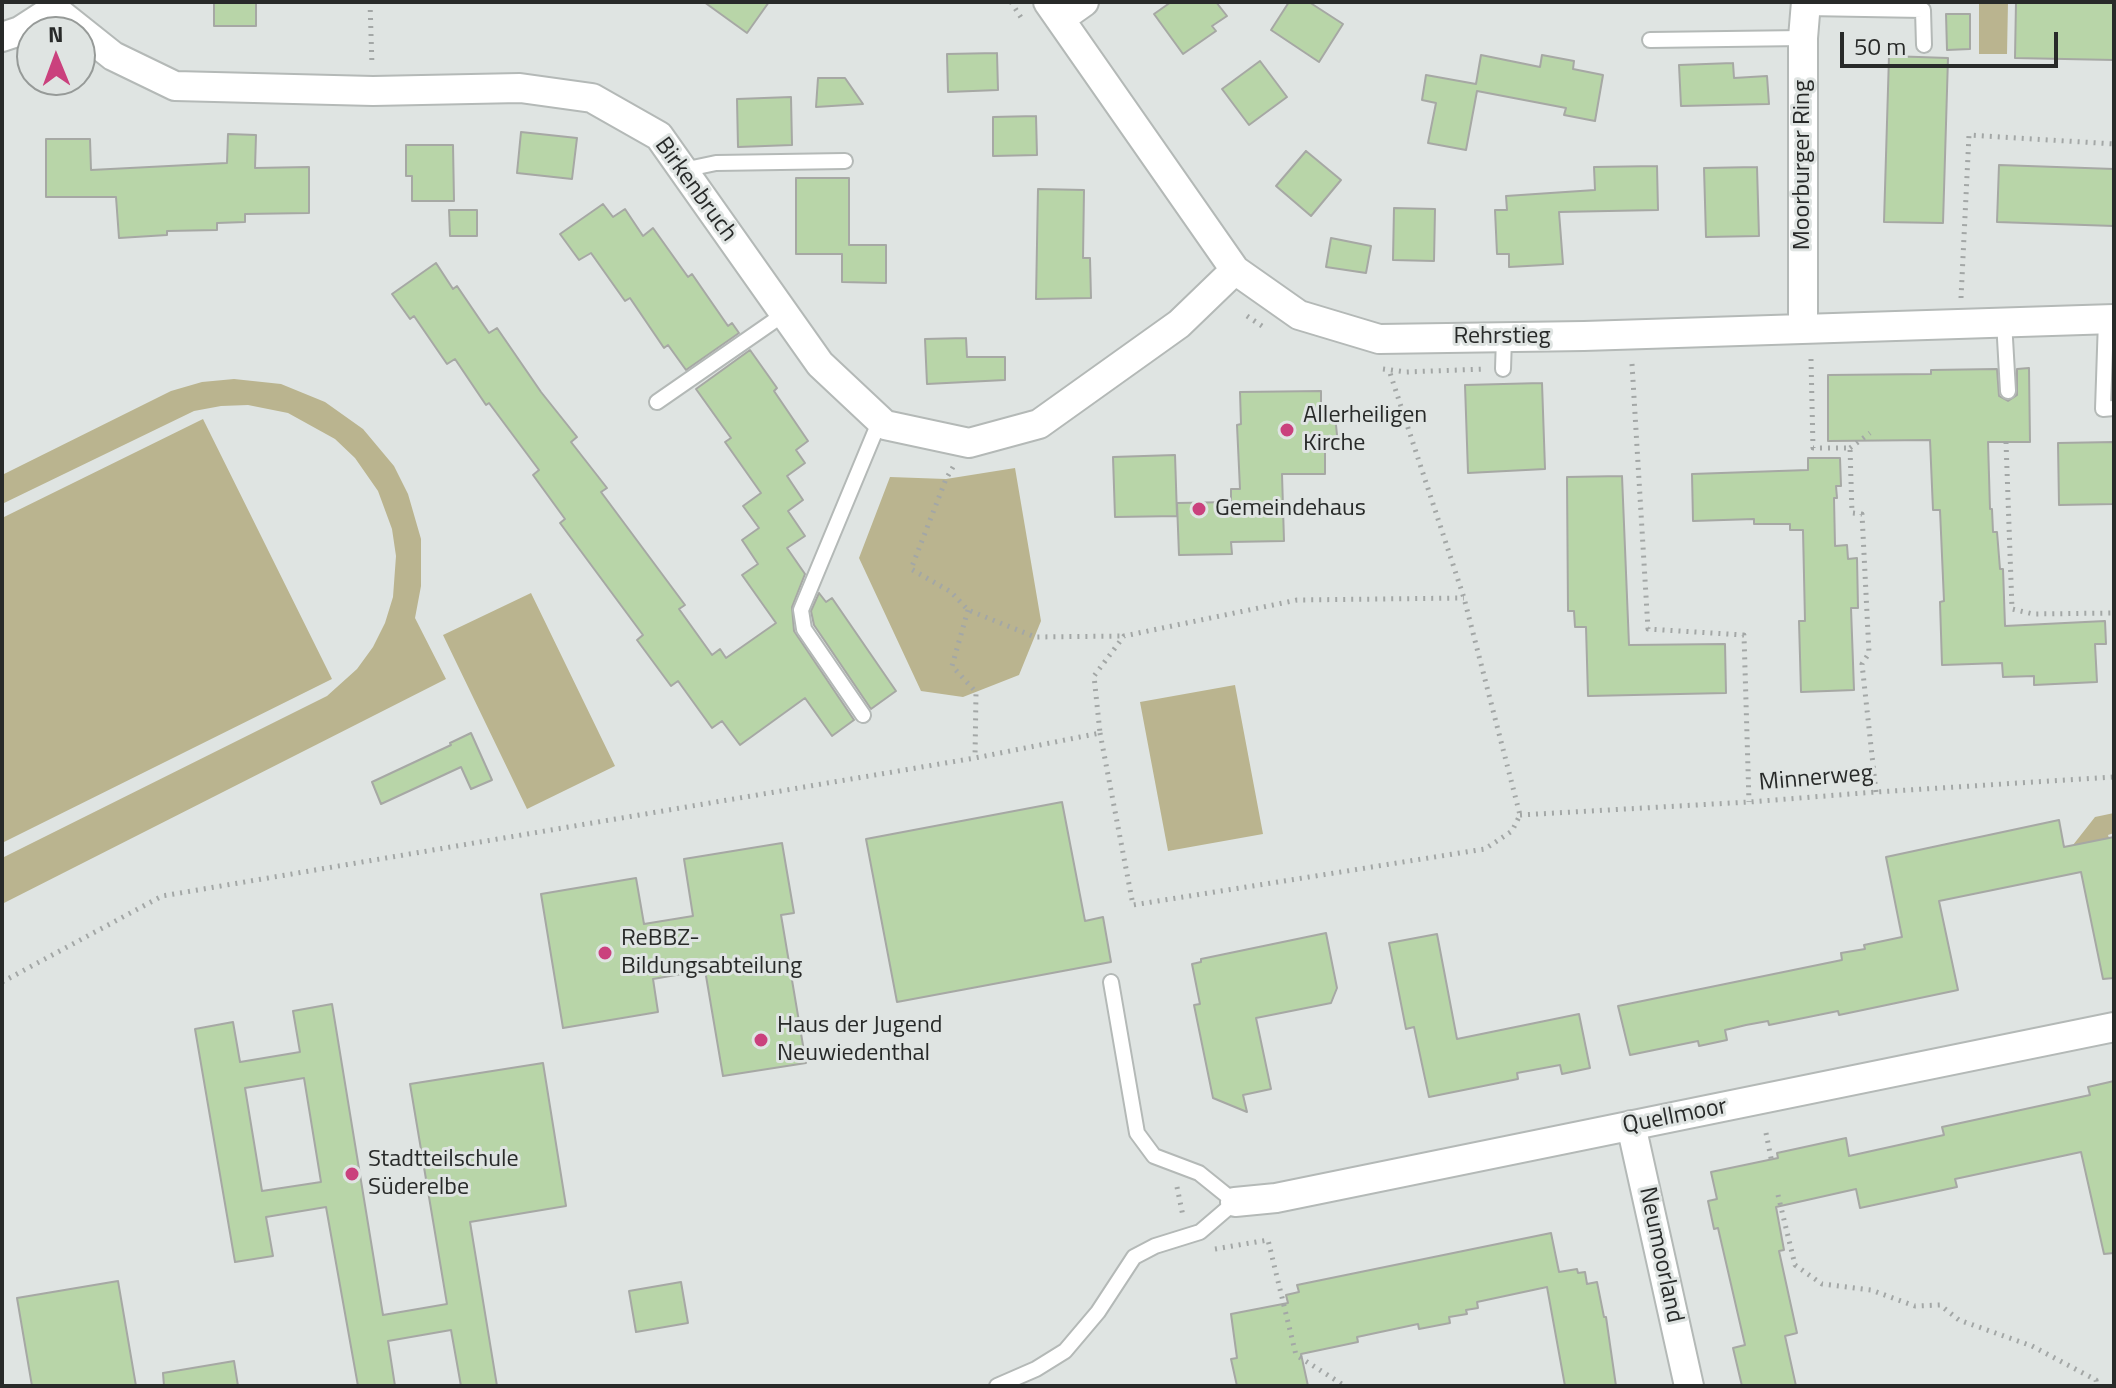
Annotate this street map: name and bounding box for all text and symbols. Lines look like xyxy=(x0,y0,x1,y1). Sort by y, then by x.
north arrow xyxy=(16,16,96,96)
scale bar xyxy=(1844,16,2062,66)
text: N xyxy=(48,17,64,51)
text: 50 m xyxy=(1854,28,1906,64)
street label: Moorburger Ring xyxy=(1789,80,1817,250)
street label: Birkenbruch xyxy=(648,132,742,248)
street label: Rehrstieg xyxy=(1453,323,1551,351)
place label: Allerheiligen Kirche xyxy=(1303,402,1427,458)
marker: Allerheiligen Kirche xyxy=(1278,421,1296,439)
place label: Gemeindehaus xyxy=(1215,495,1366,523)
marker: Gemeindehaus xyxy=(1190,500,1208,518)
street label: Minnerweg xyxy=(1758,760,1874,798)
place label: ReBBZ- Bildungsabteilung xyxy=(621,925,802,981)
marker: ReBBZ- Bildungsabteilung xyxy=(596,944,614,962)
place label: Haus der Jugend Neuwiedenthal xyxy=(777,1012,943,1068)
marker: Haus der Jugend Neuwiedenthal xyxy=(752,1031,770,1049)
street label: Quellmoor xyxy=(1620,1093,1730,1141)
place label: Stadtteilschule Süderelbe xyxy=(368,1146,519,1202)
marker: Stadtteilschule Süderelbe xyxy=(343,1165,361,1183)
street label: Neumoorland xyxy=(1632,1185,1688,1325)

